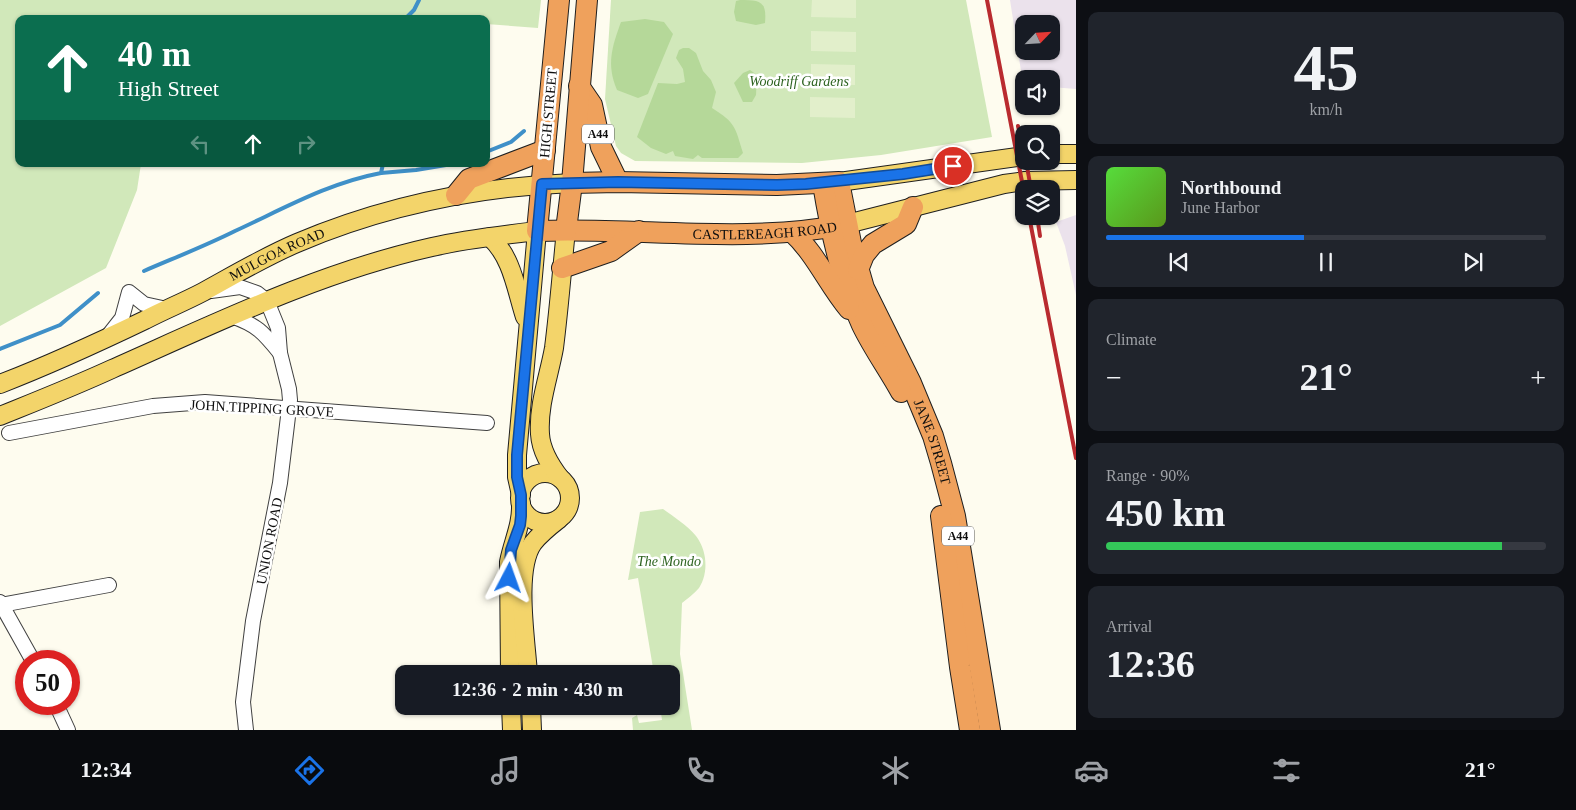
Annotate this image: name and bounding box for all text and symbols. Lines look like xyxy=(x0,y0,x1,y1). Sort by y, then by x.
north arrow xyxy=(1015,15,1060,60)
map controls xyxy=(1015,15,1060,225)
text: 45 xyxy=(1294,32,1359,104)
icon: ahead xyxy=(35,35,100,100)
text: 40 m xyxy=(118,35,191,74)
street label: HIGH STREET xyxy=(537,67,560,158)
button: sound xyxy=(1015,70,1060,115)
park label: Woodriff Gardens xyxy=(749,74,849,89)
text: High Street xyxy=(118,76,219,101)
text: km/h xyxy=(1310,101,1342,118)
road number: A44 xyxy=(582,125,614,144)
button: search xyxy=(1015,125,1060,170)
icon: left xyxy=(186,130,214,158)
icon: ahead xyxy=(239,130,267,158)
icon: right xyxy=(292,130,320,158)
pin xyxy=(932,145,974,187)
icon: arrive xyxy=(939,152,967,180)
text: Northbound xyxy=(1181,177,1281,198)
button: layers xyxy=(1015,180,1060,225)
text: June Harbor xyxy=(1181,199,1260,216)
street label: CASTLEREAGH ROAD xyxy=(692,219,838,242)
street label: MULGOA ROAD xyxy=(227,226,327,284)
icon: previous xyxy=(1165,248,1193,276)
icon: pause xyxy=(1312,248,1340,276)
icon: next xyxy=(1459,248,1487,276)
text: Climate xyxy=(1106,331,1157,348)
text: 21° xyxy=(1299,356,1353,398)
text: − xyxy=(1106,362,1122,393)
text: + xyxy=(1530,362,1546,393)
street label: JOHN TIPPING GROVE xyxy=(189,397,334,420)
street label: JANE STREET xyxy=(911,397,953,487)
text: Range · 90% xyxy=(1106,467,1190,484)
text: 450 km xyxy=(1106,492,1225,534)
street label: UNION ROAD xyxy=(254,496,285,586)
road number: A44 xyxy=(942,526,974,546)
position arrow xyxy=(482,551,534,603)
park label: The Mondo xyxy=(637,554,701,569)
text: Arrival xyxy=(1106,618,1152,635)
text: 12:36 xyxy=(1106,643,1195,685)
speed limit sign: 50 xyxy=(15,650,80,715)
text: 12:36 · 2 min · 430 m xyxy=(452,679,623,700)
icon: directions xyxy=(292,753,327,788)
icon: music xyxy=(488,753,523,788)
icon: phone xyxy=(683,753,718,788)
icon: climate xyxy=(878,753,913,788)
icon: car xyxy=(1074,753,1109,788)
icon: filters xyxy=(1269,753,1304,788)
text: 12:34 xyxy=(80,757,132,782)
text: 21° xyxy=(1465,757,1496,782)

